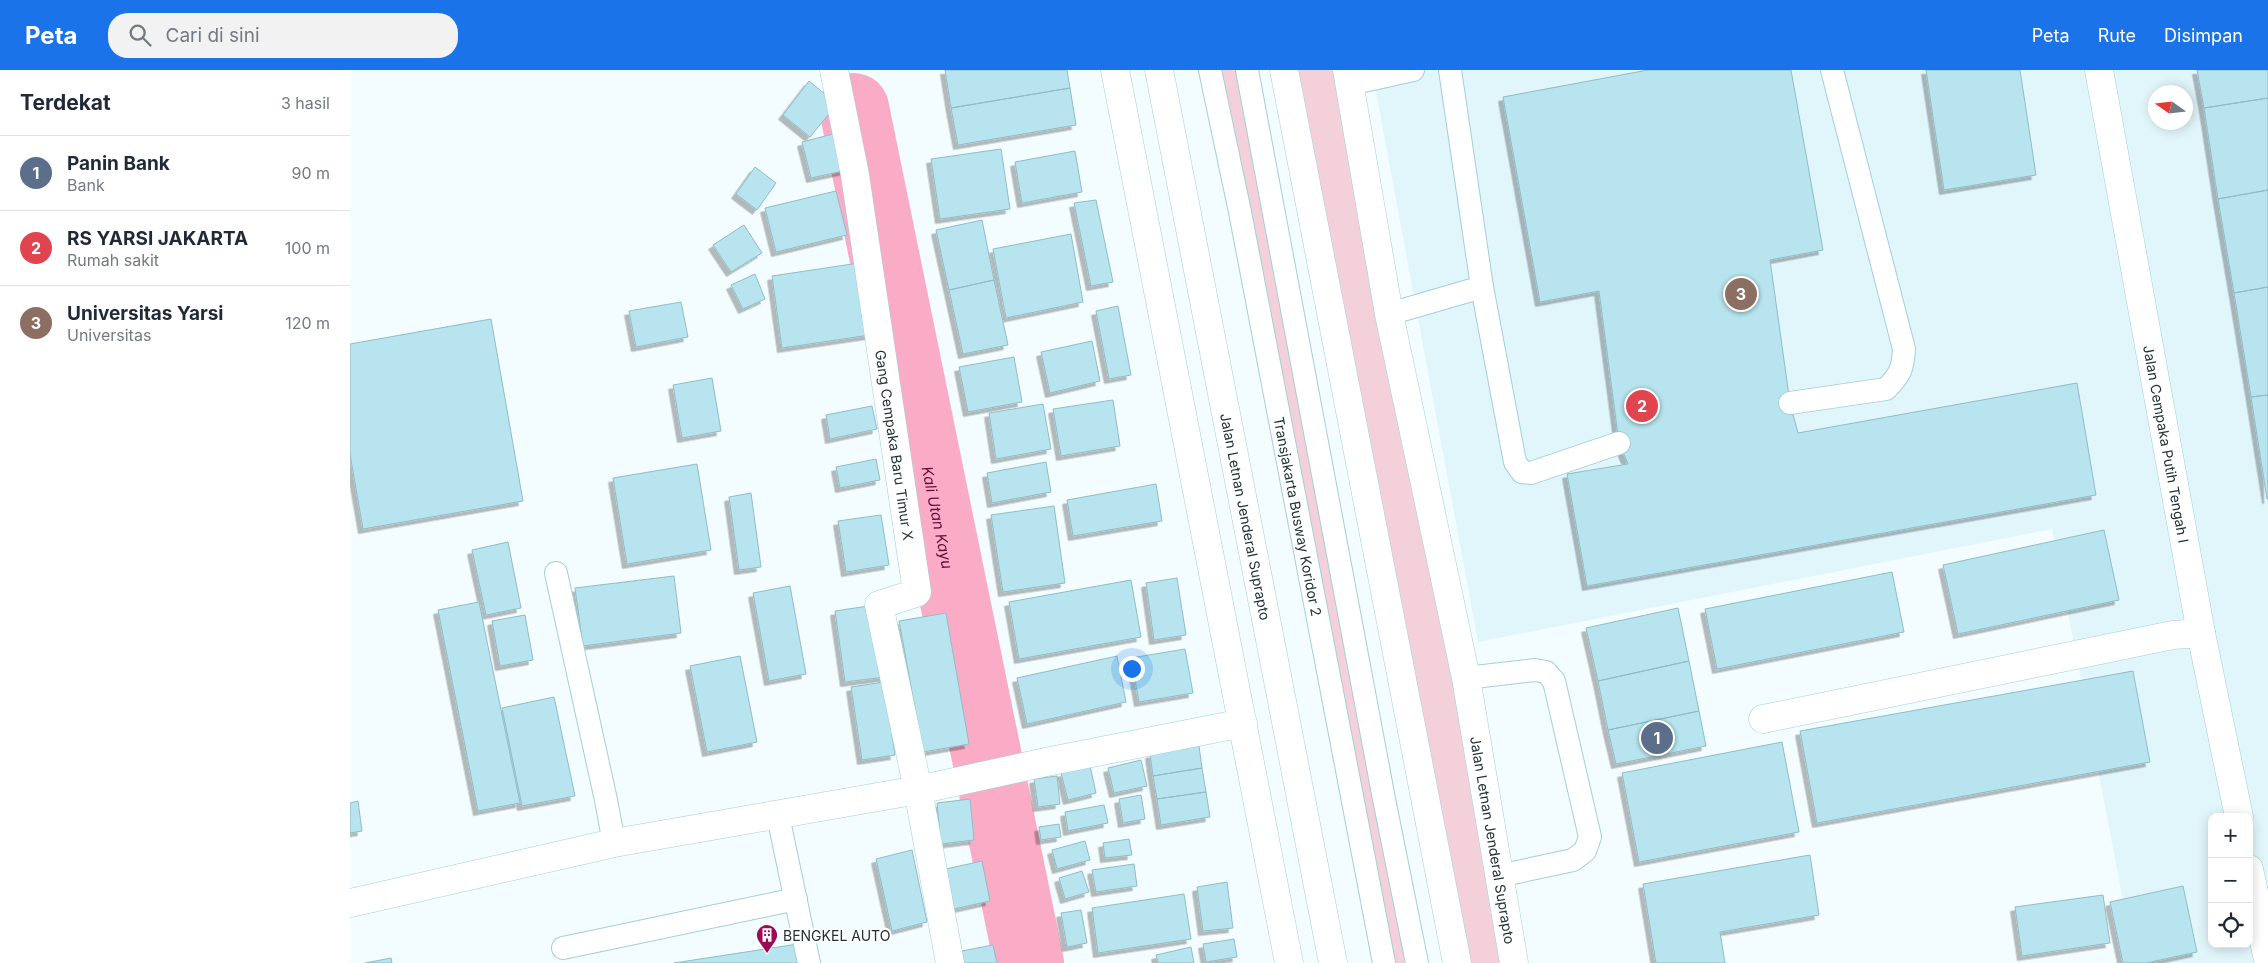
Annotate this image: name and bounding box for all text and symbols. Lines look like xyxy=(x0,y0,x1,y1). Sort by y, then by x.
search box xyxy=(108,13,458,58)
text: Peta xyxy=(25,21,78,50)
icon: search xyxy=(126,21,154,49)
text: Cari di sini xyxy=(166,24,259,47)
text: Peta xyxy=(2032,25,2070,46)
text: Rute xyxy=(2098,25,2136,46)
text: Disimpan xyxy=(2164,25,2243,46)
north arrow xyxy=(2148,85,2193,130)
text: Terdekat xyxy=(20,90,111,115)
text: 3 hasil xyxy=(281,93,330,113)
text: Panin Bank xyxy=(67,152,170,175)
text: 1 xyxy=(33,163,39,183)
text: 90 m xyxy=(291,163,330,183)
text: Bank xyxy=(67,175,105,195)
text: RS YARSI JAKARTA xyxy=(67,227,248,250)
text: 2 xyxy=(31,238,41,258)
text: 100 m xyxy=(285,238,330,258)
text: Rumah sakit xyxy=(67,250,159,270)
pin: 3 xyxy=(1725,275,1757,313)
text: Universitas Yarsi xyxy=(67,302,224,325)
text: 3 xyxy=(31,313,41,333)
text: 120 m xyxy=(285,313,330,333)
text: Universitas xyxy=(67,325,151,345)
street label: Jalan Cempaka Putih Tengah I xyxy=(2141,344,2193,544)
street label: Gang Cempaka Baru Timur X xyxy=(873,349,918,542)
pin: 2 xyxy=(1626,387,1658,425)
street label: Jalan Letnan Jenderal Suprapto xyxy=(1218,412,1274,622)
street label: Transjakarta Busway Koridor 2 xyxy=(1271,415,1326,617)
water label: Kali Utan Kayu xyxy=(918,465,958,571)
your location xyxy=(1119,656,1145,682)
pin: 1 xyxy=(1641,719,1673,757)
street label: Jalan Letnan Jenderal Suprapto xyxy=(1467,735,1519,945)
map controls xyxy=(2208,813,2253,948)
button: + xyxy=(2208,813,2253,858)
button: − xyxy=(2208,858,2253,903)
button: locate xyxy=(2208,903,2253,948)
building icon: BENGKEL AUTO xyxy=(755,923,779,954)
place label: BENGKEL AUTO xyxy=(783,927,890,944)

